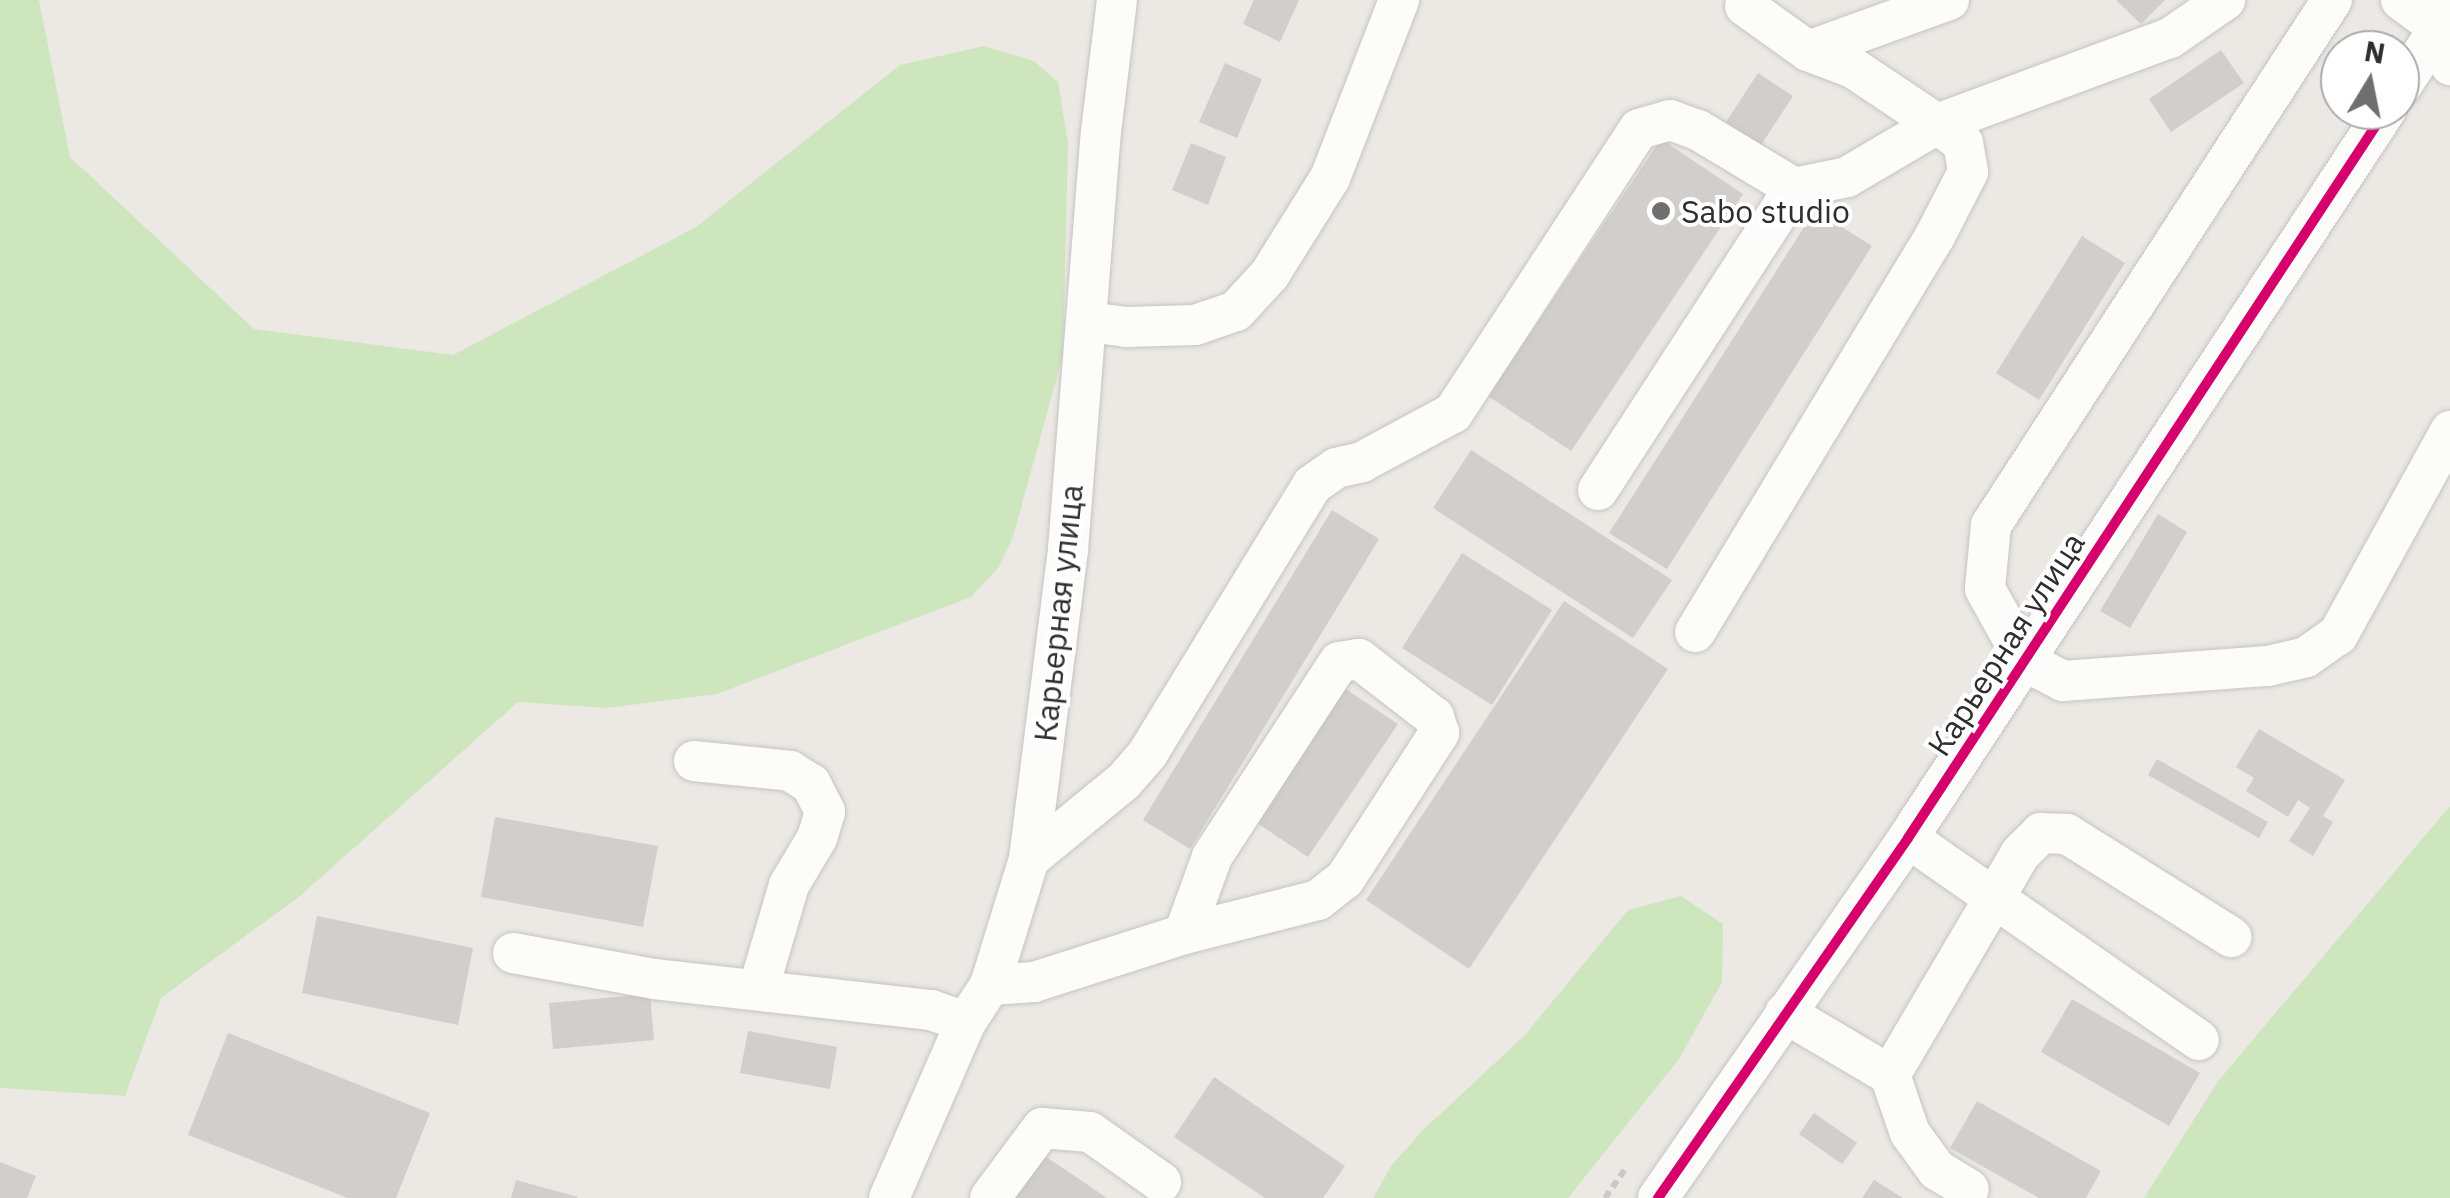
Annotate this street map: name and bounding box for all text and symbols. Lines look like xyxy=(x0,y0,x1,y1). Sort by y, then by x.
north arrow xyxy=(2320,30,2420,130)
text: N xyxy=(2362,32,2388,72)
place label: Sabo studio xyxy=(1681,192,1850,230)
marker: Sabo studio xyxy=(1650,200,1672,222)
street label: Карьерная улица xyxy=(1025,482,1091,744)
street label: Карьерная улица xyxy=(1919,525,2093,763)

